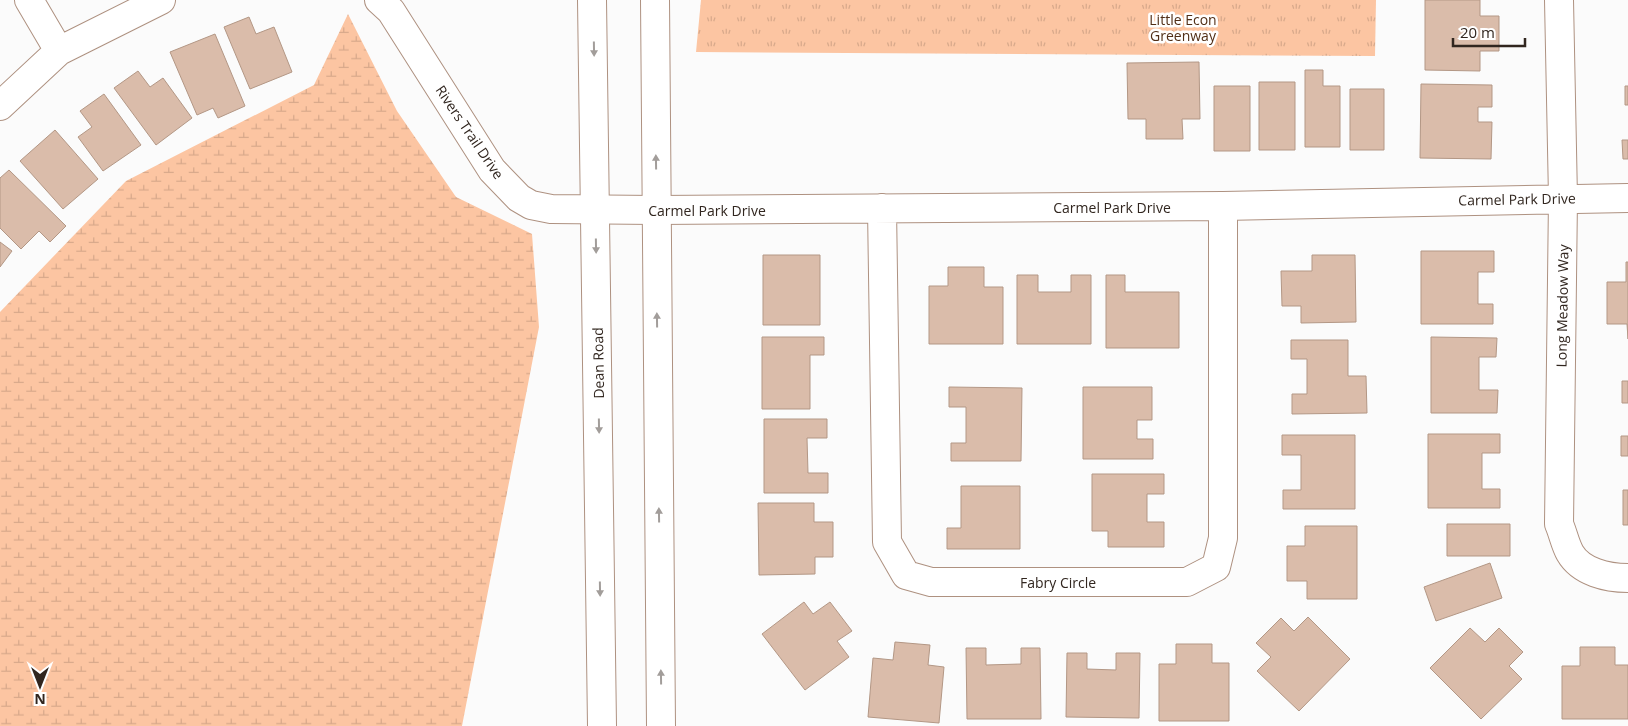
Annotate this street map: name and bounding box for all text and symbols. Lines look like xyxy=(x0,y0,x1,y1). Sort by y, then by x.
park label: Little Econ Greenway xyxy=(1149,10,1217,45)
scale bar xyxy=(1453,15,1526,47)
text: 20 m xyxy=(1460,22,1495,42)
one-way arrow xyxy=(590,41,598,57)
street label: Rivers Trail Drive xyxy=(432,81,508,183)
one-way arrow xyxy=(651,153,659,169)
street label: Carmel Park Drive xyxy=(1458,188,1576,210)
street label: Carmel Park Drive xyxy=(1053,198,1171,217)
street label: Carmel Park Drive xyxy=(648,201,766,220)
one-way arrow xyxy=(593,238,601,254)
street label: Long Meadow Way xyxy=(1551,243,1573,368)
one-way arrow xyxy=(653,312,661,328)
street label: Dean Road xyxy=(588,327,608,399)
one-way arrow xyxy=(595,418,603,434)
one-way arrow xyxy=(655,507,663,523)
street label: Fabry Circle xyxy=(1020,573,1096,592)
one-way arrow xyxy=(597,581,605,597)
north arrow xyxy=(15,661,65,711)
one-way arrow xyxy=(657,669,665,685)
text: N xyxy=(34,690,46,709)

